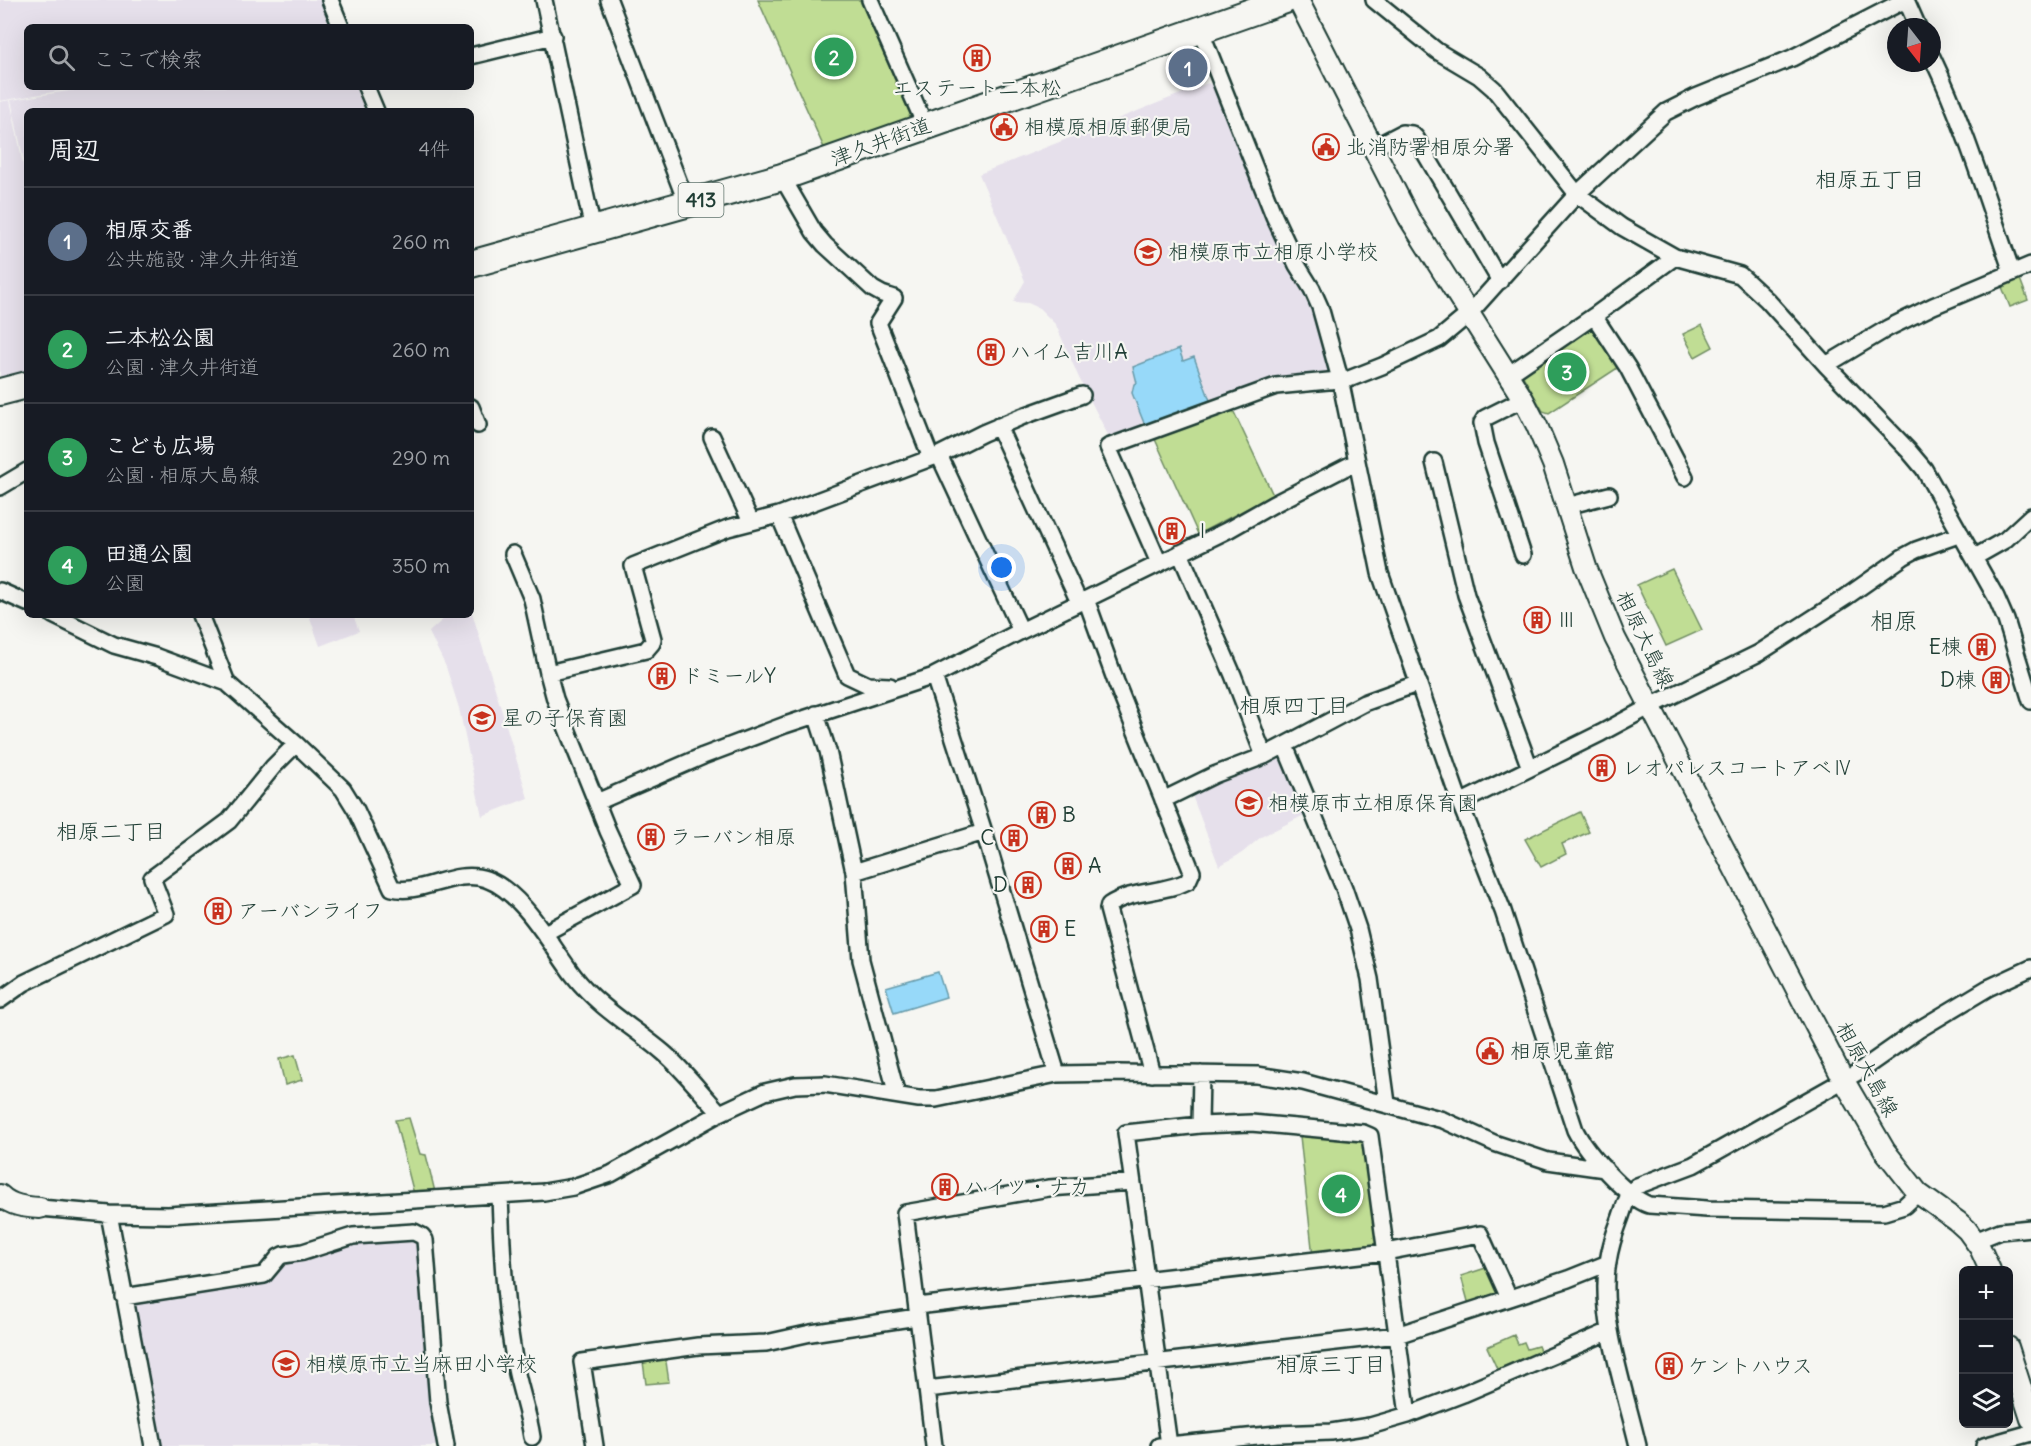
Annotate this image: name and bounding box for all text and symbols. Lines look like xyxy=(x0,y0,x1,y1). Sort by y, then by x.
north arrow xyxy=(1887,18,1941,72)
search box xyxy=(24,24,474,90)
pin: 2 xyxy=(814,34,854,80)
icon: search xyxy=(45,41,78,74)
building icon: エステート二本松 xyxy=(962,43,992,73)
text: ここで検索 xyxy=(93,45,203,73)
pin: 1 xyxy=(1168,46,1208,90)
place label: エステート二本松 xyxy=(892,74,1062,101)
street label: 津久井街道 xyxy=(827,111,935,172)
public building icon: 相模原相原郵便局 xyxy=(989,112,1019,142)
place label: 相模原相原郵便局 xyxy=(1024,113,1192,140)
public building icon: 北消防署相原分署 xyxy=(1311,132,1341,162)
text: 周辺 xyxy=(48,133,100,166)
place label: 北消防署相原分署 xyxy=(1346,133,1514,160)
text: 4件 xyxy=(418,136,450,161)
district label: 相原五丁目 xyxy=(1815,165,1925,193)
road number: 413 xyxy=(678,183,724,217)
text: 相原交番 xyxy=(105,215,193,243)
text: 1 xyxy=(64,229,71,254)
text: 260 m xyxy=(392,229,450,254)
school or university icon: 相模原市立相原小学校 xyxy=(1133,237,1163,267)
place label: 相模原市立相原小学校 xyxy=(1168,238,1378,265)
text: 公共施設 · 津久井街道 xyxy=(105,246,299,271)
text: 二本松公園 xyxy=(105,323,215,351)
text: 2 xyxy=(62,337,73,362)
text: 260 m xyxy=(392,337,450,362)
building icon: ハイム吉川A xyxy=(976,337,1006,367)
place label: ハイム吉川A xyxy=(1010,338,1128,365)
pin: 3 xyxy=(1548,350,1586,394)
text: 公園 · 津久井街道 xyxy=(105,354,259,379)
text: こども広場 xyxy=(105,431,215,459)
text: 3 xyxy=(62,445,73,470)
text: 290 m xyxy=(392,445,450,470)
text: 公園 · 相原大島線 xyxy=(105,462,259,487)
building icon: Ⅰ xyxy=(1157,516,1187,546)
place label: Ⅰ xyxy=(1192,517,1213,544)
text: 田通公園 xyxy=(105,539,193,567)
text: 4 xyxy=(62,553,73,578)
text: 350 m xyxy=(392,553,450,578)
your location xyxy=(987,553,1016,582)
text: 公園 xyxy=(105,570,145,595)
street label: 相原大島線 xyxy=(1610,586,1681,692)
building icon: Ⅲ xyxy=(1522,605,1552,635)
district label: 相原 xyxy=(1870,605,1918,635)
place label: Ⅲ xyxy=(1556,606,1577,633)
building icon: E棟 xyxy=(1967,632,1997,662)
place label: E棟 xyxy=(1929,633,1962,660)
building icon: ドミールY xyxy=(647,661,677,691)
place label: ドミールY xyxy=(682,662,776,689)
building icon: D棟 xyxy=(1981,665,2011,695)
place label: D棟 xyxy=(1940,666,1976,693)
district label: 相原四丁目 xyxy=(1239,691,1349,719)
school or university icon: 星の子保育園 xyxy=(467,703,497,733)
place label: 星の子保育園 xyxy=(502,704,628,731)
building icon: レオパレスコートアベⅣ xyxy=(1587,753,1617,783)
place label: レオパレスコートアベⅣ xyxy=(1622,754,1853,781)
school or university icon: 相模原市立相原保育園 xyxy=(1234,788,1264,818)
place label: 相模原市立相原保育園 xyxy=(1268,789,1478,816)
building icon: B xyxy=(1027,800,1057,830)
place label: B xyxy=(1062,801,1076,828)
district label: 相原二丁目 xyxy=(56,817,166,845)
building icon: ラーバン相原 xyxy=(636,822,666,852)
place label: ラーバン相原 xyxy=(670,823,796,850)
building icon: C xyxy=(999,823,1029,853)
place label: C xyxy=(980,824,994,851)
building icon: A xyxy=(1053,851,1083,881)
place label: A xyxy=(1088,852,1101,879)
building icon: D xyxy=(1013,870,1043,900)
place label: D xyxy=(993,871,1008,898)
building icon: アーバンライフ xyxy=(203,896,233,926)
place label: アーバンライフ xyxy=(238,897,383,924)
building icon: E xyxy=(1029,914,1059,944)
place label: E xyxy=(1064,915,1076,942)
street label: 相原大島線 xyxy=(1830,1016,1905,1121)
public building icon: 相原児童館 xyxy=(1475,1036,1505,1066)
place label: 相原児童館 xyxy=(1510,1037,1615,1064)
building icon: ハイツ・ナカ xyxy=(930,1172,960,1202)
pin: 4 xyxy=(1322,1172,1360,1216)
place label: ハイツ・ナカ xyxy=(964,1173,1090,1200)
map controls xyxy=(1959,1266,2013,1428)
button: + xyxy=(1959,1266,2013,1320)
button: − xyxy=(1959,1320,2013,1374)
school or university icon: 相模原市立当麻田小学校 xyxy=(271,1349,301,1379)
place label: 相模原市立当麻田小学校 xyxy=(306,1350,537,1377)
district label: 相原三丁目 xyxy=(1276,1350,1386,1378)
building icon: ケントハウス xyxy=(1654,1351,1684,1381)
place label: ケントハウス xyxy=(1688,1352,1813,1379)
button: layers xyxy=(1959,1374,2013,1428)

